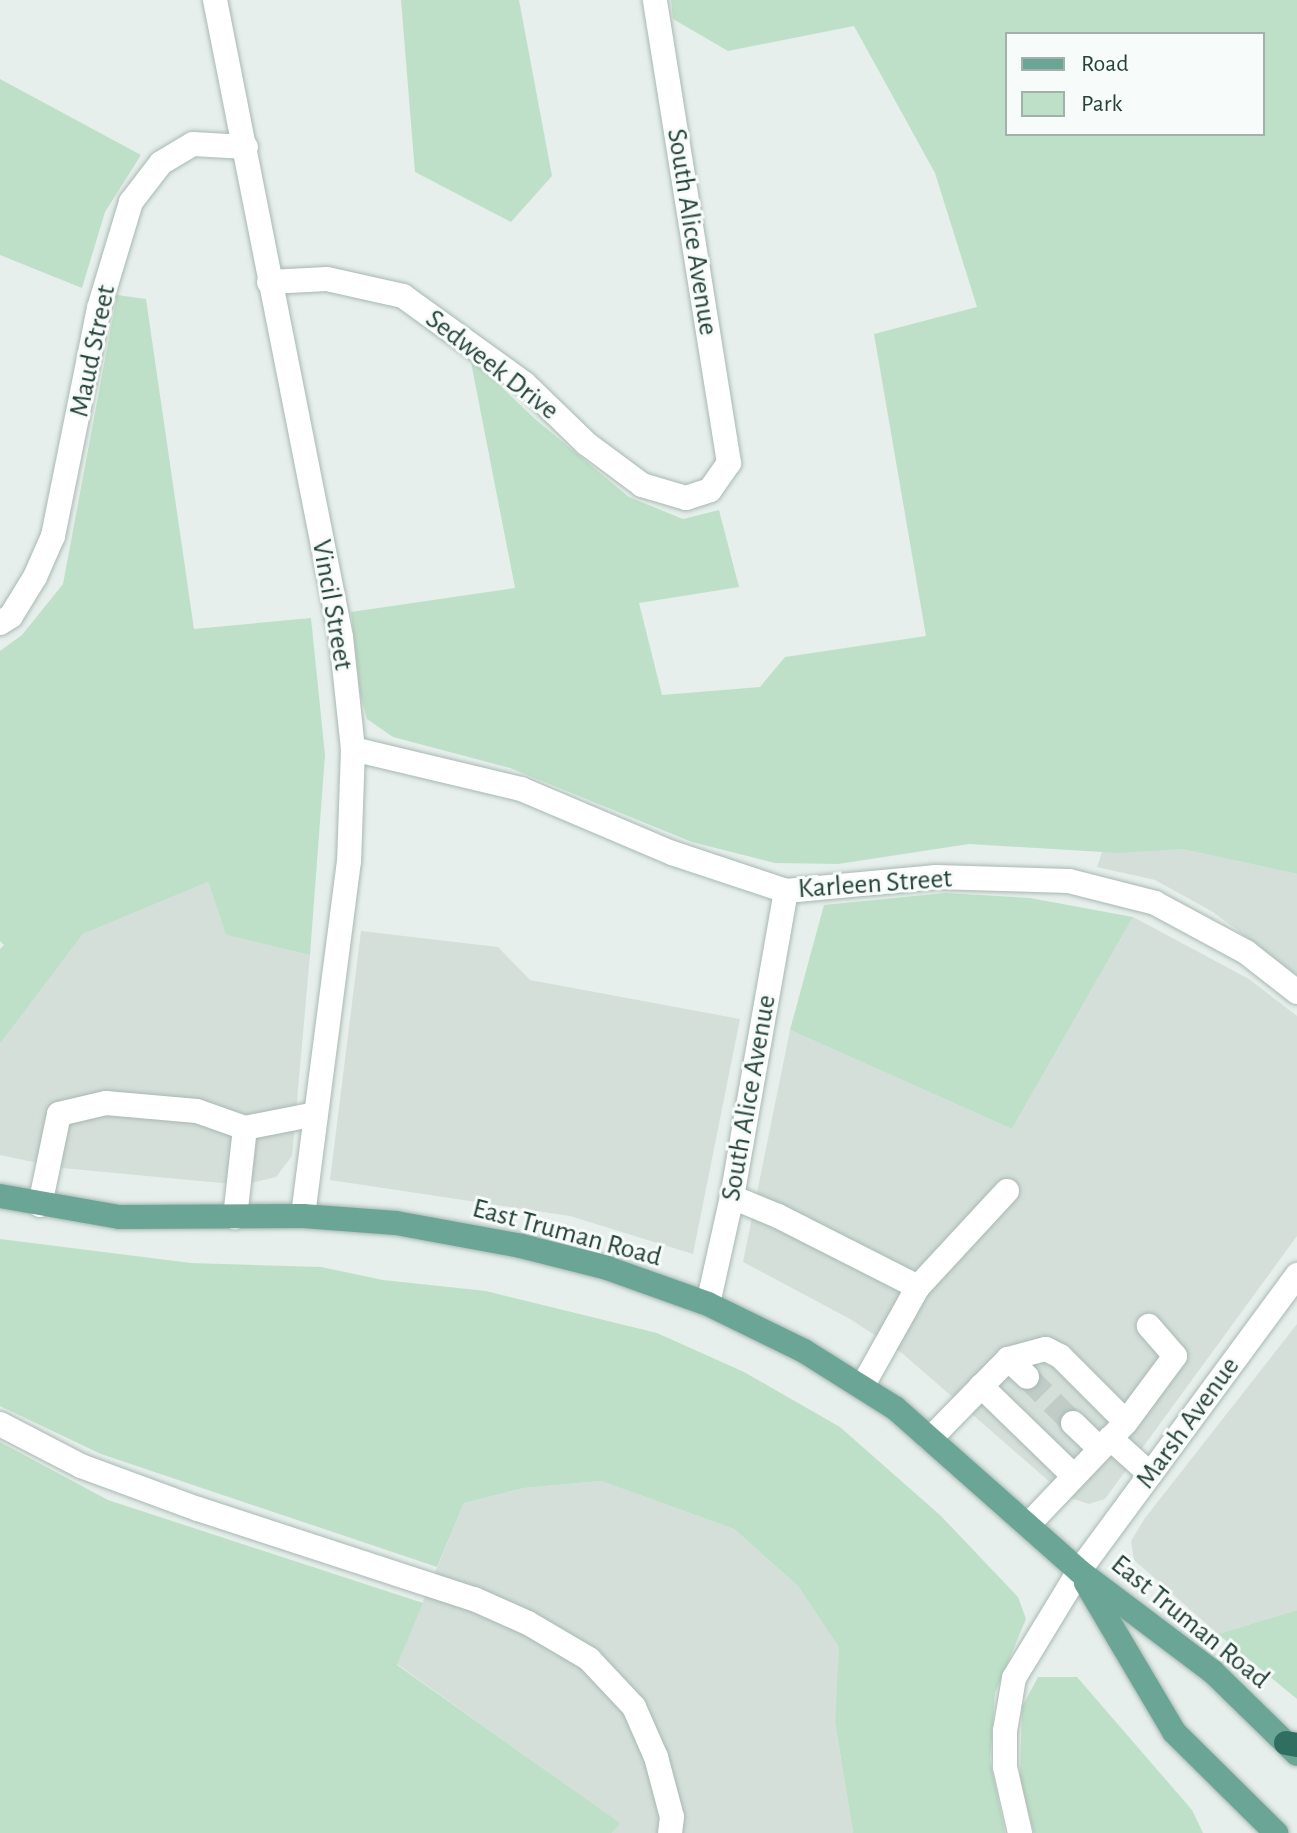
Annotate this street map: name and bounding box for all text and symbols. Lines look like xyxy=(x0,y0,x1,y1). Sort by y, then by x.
legend xyxy=(1005,32,1265,136)
text: Road xyxy=(1081,52,1129,76)
text: Park xyxy=(1081,92,1122,116)
street label: South Alice Avenue xyxy=(659,126,725,338)
street label: Maud Street xyxy=(63,282,123,420)
street label: Sedweek Drive xyxy=(419,303,565,427)
street label: Vincil Street xyxy=(304,537,360,673)
street label: Karleen Street xyxy=(797,862,953,906)
street label: South Alice Avenue xyxy=(714,992,784,1204)
street label: East Truman Road xyxy=(469,1192,665,1274)
street label: Marsh Avenue xyxy=(1129,1351,1247,1495)
street label: East Truman Road xyxy=(1104,1548,1276,1696)

